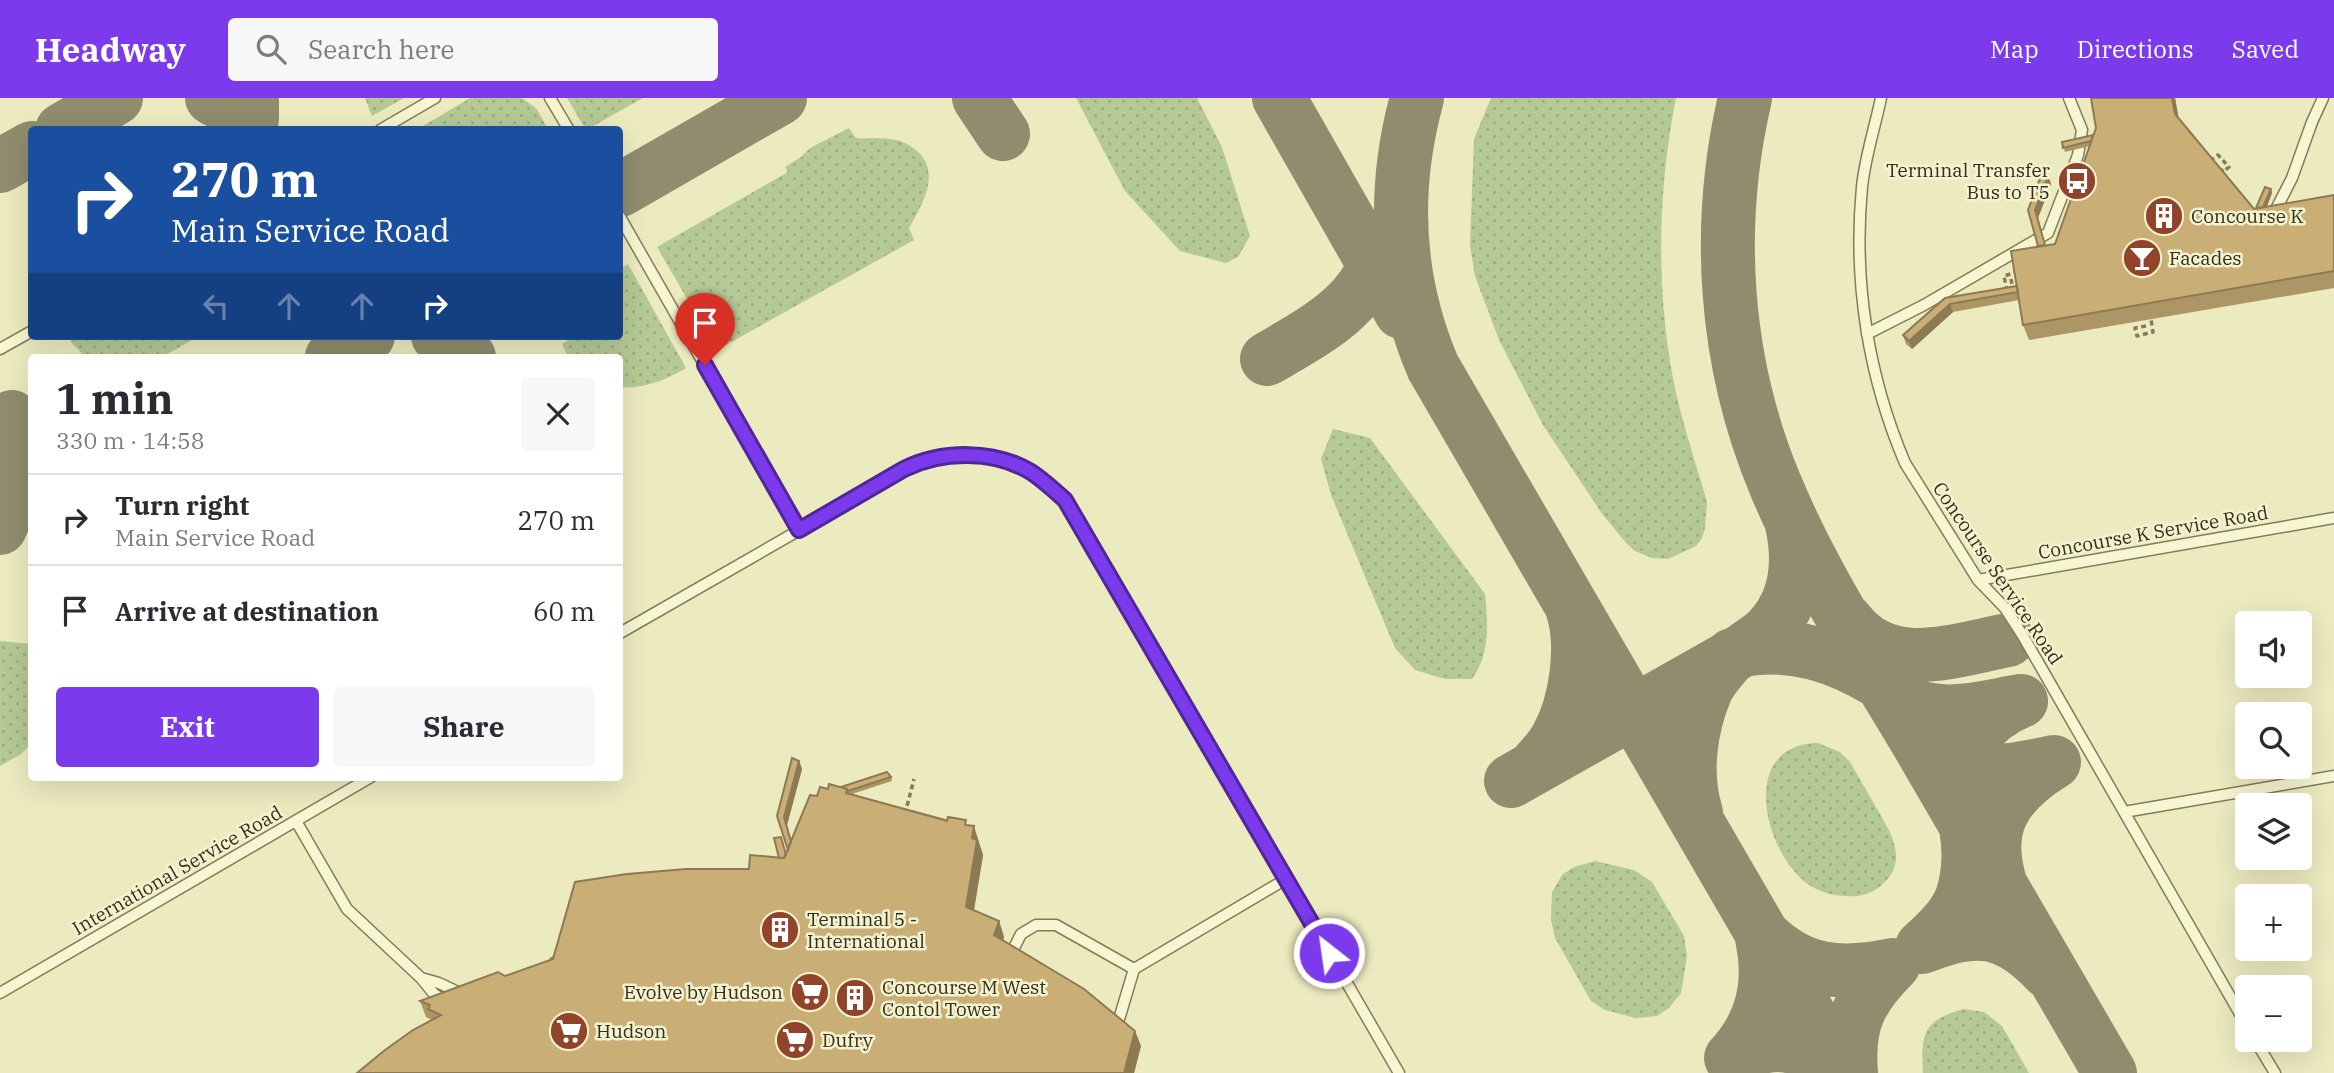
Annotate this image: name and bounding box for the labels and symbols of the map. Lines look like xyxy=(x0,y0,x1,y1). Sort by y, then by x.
place label: Terminal Transfer Bus to T5 xyxy=(1886,158,2051,204)
bus stop icon: Terminal Transfer Bus to T5 xyxy=(2056,160,2098,202)
building icon: Concourse K xyxy=(2143,195,2185,237)
place label: Concourse K xyxy=(2191,204,2304,228)
bar icon: Facades xyxy=(2121,237,2163,279)
place label: Facades xyxy=(2169,246,2242,270)
pin xyxy=(675,293,735,365)
street label: Concourse Service Road xyxy=(1928,477,2068,669)
street label: Concourse K Service Road xyxy=(2036,500,2270,564)
street label: International Service Road xyxy=(68,800,286,940)
place label: Terminal 5 - International xyxy=(807,907,925,953)
building icon: Terminal 5 - International xyxy=(759,909,801,951)
position arrow xyxy=(1292,916,1366,990)
supermarket icon: Evolve by Hudson xyxy=(789,971,831,1013)
place label: Concourse M West Contol Tower xyxy=(882,975,1046,1021)
building icon: Concourse M West Contol Tower xyxy=(834,977,876,1019)
place label: Evolve by Hudson xyxy=(624,980,783,1004)
supermarket icon: Hudson xyxy=(548,1010,590,1052)
place label: Hudson xyxy=(596,1019,666,1043)
supermarket icon: Dufry xyxy=(774,1019,816,1061)
place label: Dufry xyxy=(822,1028,874,1052)

